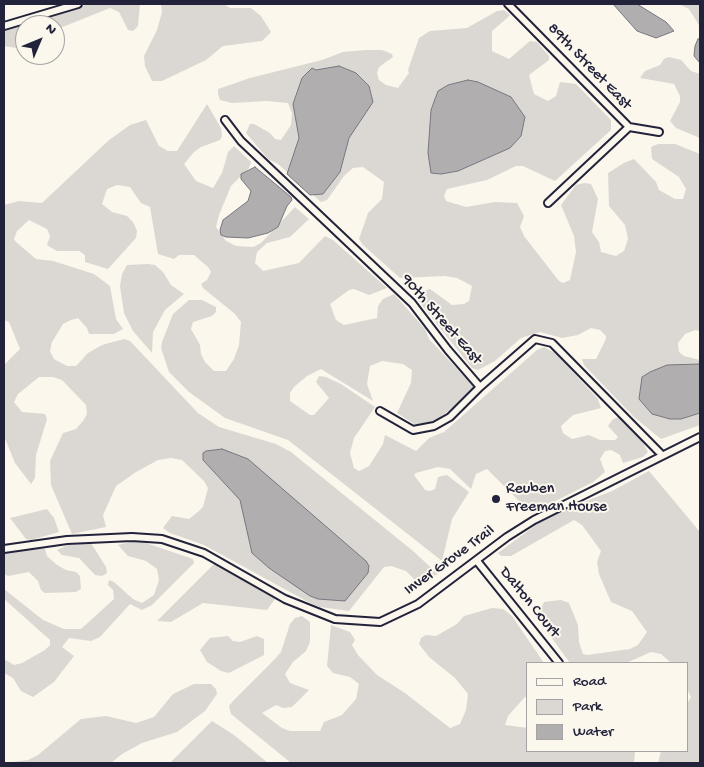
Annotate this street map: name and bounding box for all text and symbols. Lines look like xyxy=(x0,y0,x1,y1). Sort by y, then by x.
north arrow xyxy=(15,15,65,65)
text: N xyxy=(41,20,59,39)
street label: 89th Street East xyxy=(543,20,635,114)
street label: 90th Street East xyxy=(396,271,486,369)
place label: Reuben Freeman House xyxy=(506,480,607,518)
marker: Reuben Freeman House xyxy=(490,493,502,505)
street label: Inver Grove Trail xyxy=(401,522,499,600)
street label: Dalton Court xyxy=(495,564,563,642)
legend xyxy=(526,662,689,752)
text: Road xyxy=(573,673,606,691)
text: Park xyxy=(573,698,602,716)
text: Water xyxy=(573,723,613,741)

